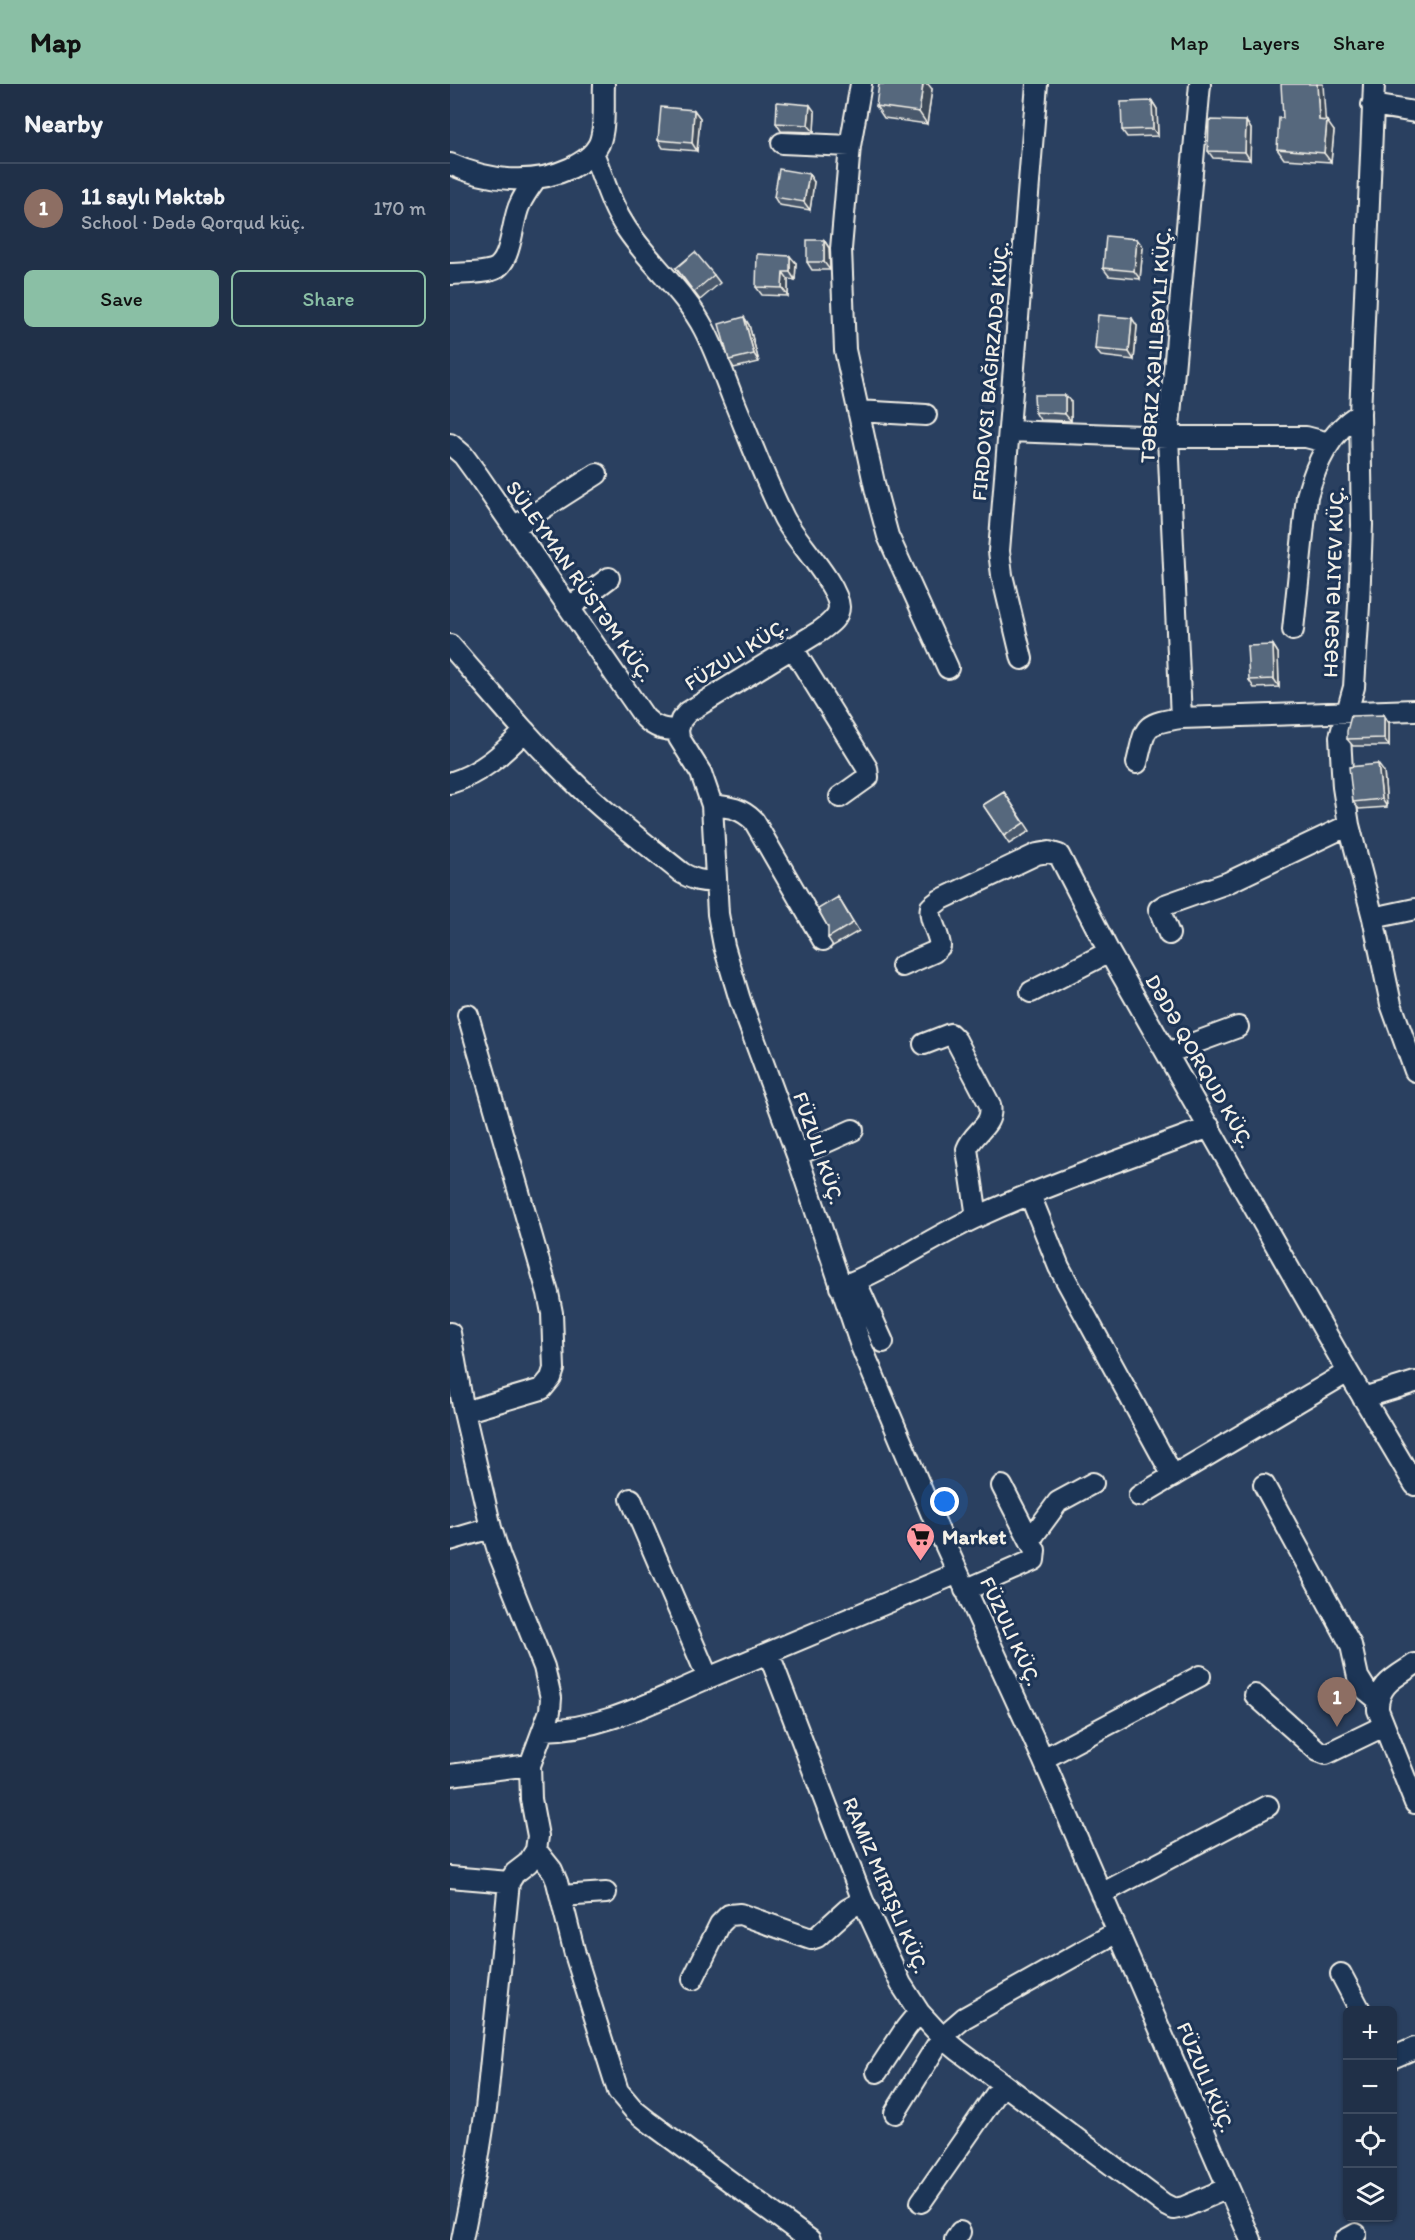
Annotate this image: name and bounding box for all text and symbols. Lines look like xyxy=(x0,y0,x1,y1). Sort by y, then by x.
text: Map xyxy=(30,25,81,59)
text: Map xyxy=(1170,30,1209,55)
text: Layers xyxy=(1242,30,1300,55)
text: Share xyxy=(1333,30,1385,55)
text: Nearby xyxy=(24,107,103,139)
text: 11 saylı Məktəb xyxy=(81,183,225,210)
text: 1 xyxy=(39,196,48,220)
text: 170 m xyxy=(373,196,426,220)
text: School · Dədə Qorqud küç. xyxy=(81,210,305,234)
street label: TƏBRIZ XƏLILBƏYLI KÜÇ. xyxy=(1134,226,1176,464)
street label: FIRDOVSI BAĞIRZADƏ KÜÇ. xyxy=(966,240,1014,502)
button: Save xyxy=(24,270,219,327)
button: Share xyxy=(231,270,426,327)
street label: SÜLEYMAN RÜSTƏM KÜÇ. xyxy=(501,476,659,686)
street label: HƏSƏN ƏLIYEV KÜÇ. xyxy=(1317,486,1349,678)
street label: FÜZULI KÜÇ. xyxy=(680,612,792,696)
street label: DƏDƏ QORQUD KÜÇ. xyxy=(1140,970,1260,1152)
street label: FÜZULI KÜÇ. xyxy=(788,1088,850,1208)
your location xyxy=(930,1487,959,1516)
supermarket icon: Market xyxy=(905,1520,937,1562)
place label: Market xyxy=(942,1524,1006,1549)
street label: FÜZULI KÜÇ. xyxy=(975,1573,1047,1689)
pin: 1 xyxy=(1318,1678,1356,1727)
street label: RAMIZ MIRIŞLI KÜÇ. xyxy=(838,1793,934,1977)
map controls xyxy=(1343,2006,1397,2222)
button: + xyxy=(1343,2006,1397,2060)
street label: FÜZULI KÜÇ. xyxy=(1172,2018,1240,2136)
button: − xyxy=(1343,2060,1397,2114)
button: locate xyxy=(1343,2114,1397,2168)
button: layers xyxy=(1343,2168,1397,2222)

